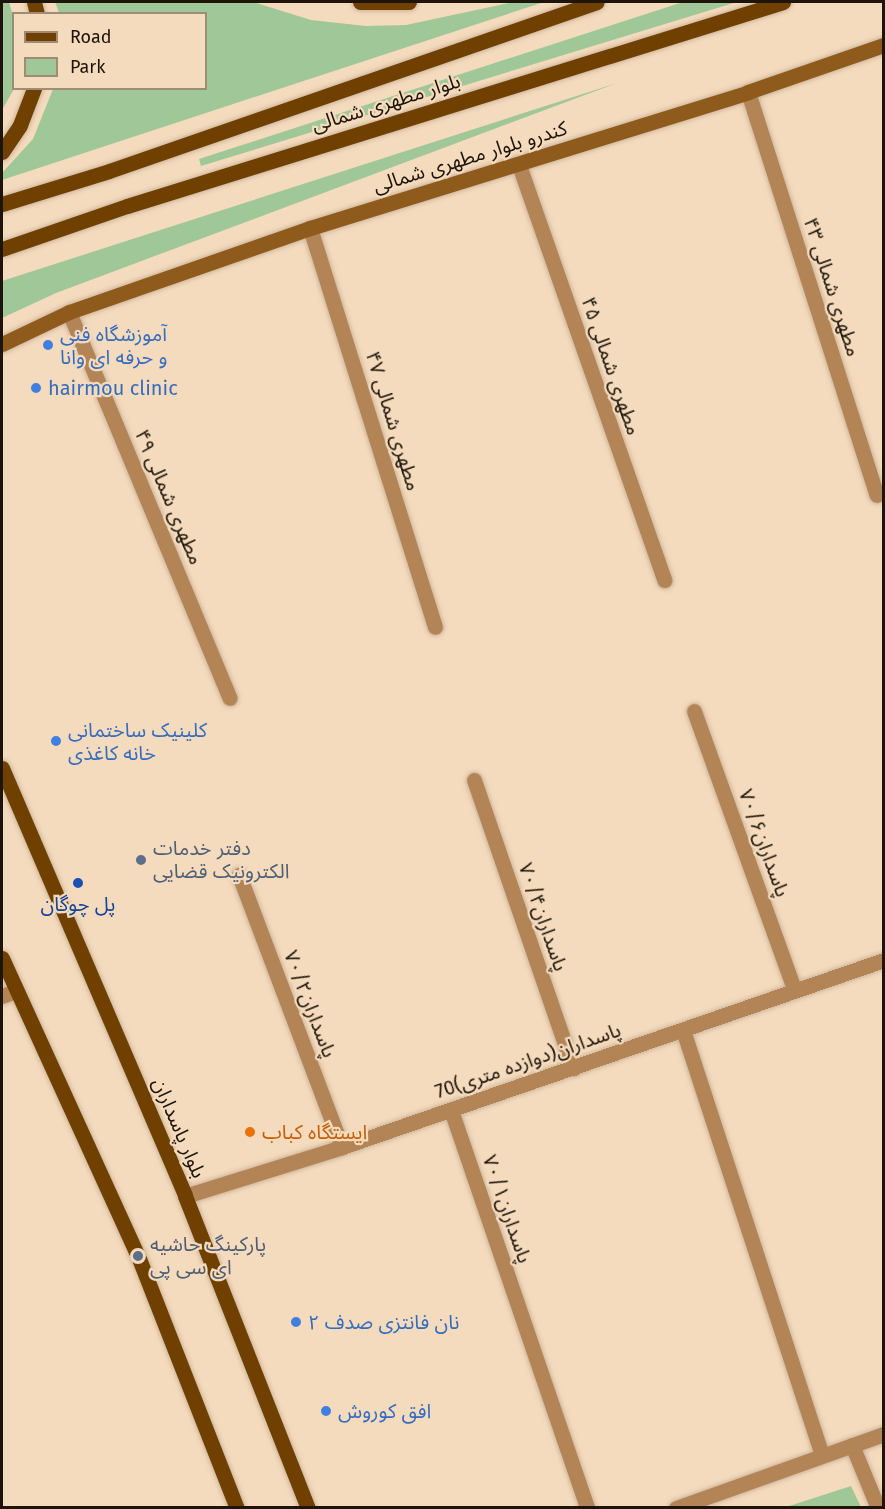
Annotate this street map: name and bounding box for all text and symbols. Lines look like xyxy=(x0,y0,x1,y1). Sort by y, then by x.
legend xyxy=(12,12,207,90)
text: Road xyxy=(70,26,112,48)
text: Park xyxy=(70,56,105,78)
street label: بلوار مطهری شمالی xyxy=(309,69,463,137)
street label: کندرو بلوار مطهری شمالی xyxy=(370,116,570,198)
street label: مطهرى شمالى ۴۳ xyxy=(798,215,866,359)
street label: مطهرى شمالى ۴۵ xyxy=(576,294,646,438)
place label: آموزشگاه فنی و حرفه ای وانا xyxy=(60,322,167,369)
marker: آموزشگاه فنی و حرفه ای وانا xyxy=(41,338,55,352)
street label: مطهرى شمالى ۴۷ xyxy=(360,348,426,494)
place label: hairmou clinic xyxy=(48,376,178,400)
marker: hairmou clinic xyxy=(29,381,43,395)
street label: مطهرى شمالى ۴۹ xyxy=(130,426,208,568)
place label: کلینیک ساختمانی خانه کاغذی xyxy=(68,718,207,765)
marker: کلینیک ساختمانی خانه کاغذی xyxy=(49,734,63,748)
street label: پاسداران۷۰/۶ xyxy=(733,786,795,900)
place label: دفتر خدمات الکترونیک قضایی xyxy=(153,837,290,884)
marker: دفتر خدمات الکترونیک قضایی xyxy=(134,853,148,867)
street label: پاسداران۷۰/۴ xyxy=(513,860,573,974)
marker: پل چوگان xyxy=(71,876,85,890)
place label: پل چوگان xyxy=(41,892,115,916)
street label: پاسداران۷۰/۲ xyxy=(279,947,341,1061)
street label: 70پاسداران(دوازده متری) xyxy=(432,1018,624,1104)
street label: بلوار پاسداران xyxy=(147,1074,211,1182)
place label: ایستگاه کباب xyxy=(262,1120,367,1144)
marker: ایستگاه کباب xyxy=(243,1125,257,1139)
street label: پاسداران۷۰/۱ xyxy=(477,1152,537,1266)
place label: پارکینگ حاشیه ای سی پی xyxy=(150,1232,266,1279)
marker: پارکینگ حاشیه ای سی پی xyxy=(131,1249,145,1263)
place label: نان فانتزی صدف ۲ xyxy=(308,1310,459,1334)
marker: نان فانتزی صدف ۲ xyxy=(289,1315,303,1329)
place label: افق کوروش xyxy=(338,1399,431,1423)
marker: افق کوروش xyxy=(319,1404,333,1418)

